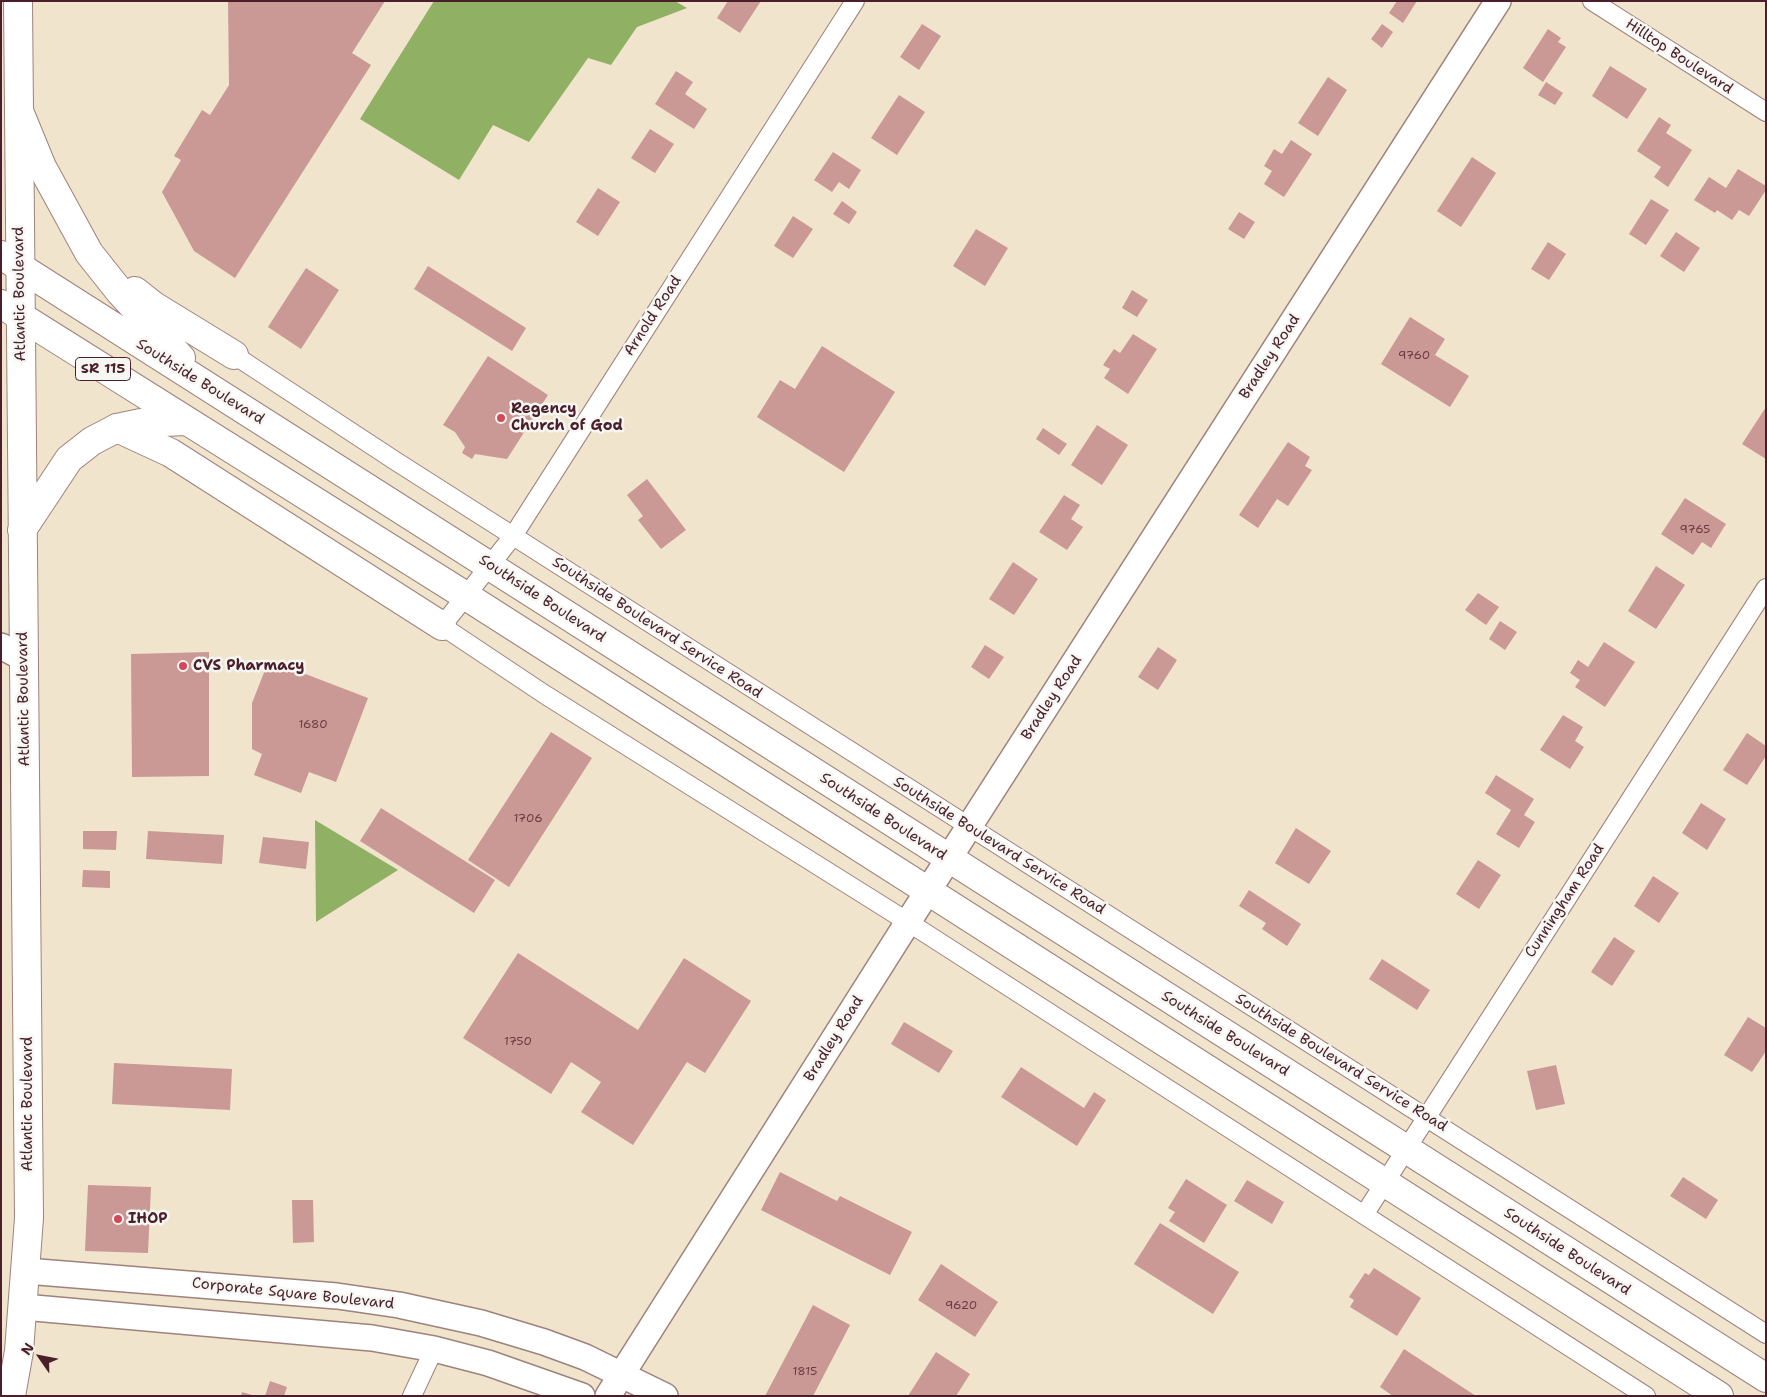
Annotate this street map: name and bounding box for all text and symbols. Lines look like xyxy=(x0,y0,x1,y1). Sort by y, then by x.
street label: Hilltop Boulevard xyxy=(1622,16,1736,98)
street label: Atlantic Boulevard xyxy=(10,226,30,362)
street label: Arnold Road xyxy=(620,273,686,359)
street label: Bradley Road xyxy=(1236,311,1304,403)
street label: Southside Boulevard xyxy=(133,335,267,429)
house number: 9760 xyxy=(1398,349,1430,363)
road number: SR 115 xyxy=(76,358,130,380)
place label: Regency Church of God xyxy=(511,400,623,435)
marker: Regency Church of God xyxy=(495,412,507,424)
house number: 9765 xyxy=(1680,523,1710,537)
street label: Southside Boulevard xyxy=(475,551,609,647)
street label: Southside Boulevard Service Road xyxy=(549,553,765,703)
street label: Atlantic Boulevard xyxy=(14,631,34,767)
street label: Bradley Road xyxy=(1018,652,1086,744)
place label: CVS Pharmacy xyxy=(193,657,304,675)
marker: CVS Pharmacy xyxy=(177,660,189,672)
house number: 1680 xyxy=(298,718,328,732)
street label: Southside Boulevard xyxy=(816,769,950,865)
street label: Southside Boulevard Service Road xyxy=(890,773,1108,919)
house number: 1706 xyxy=(513,812,543,826)
street label: Cunningham Road xyxy=(1521,841,1609,961)
street label: Southside Boulevard xyxy=(1158,987,1292,1081)
street label: Southside Boulevard Service Road xyxy=(1232,990,1450,1136)
street label: Bradley Road xyxy=(801,993,867,1085)
house number: 1750 xyxy=(504,1035,532,1049)
street label: Atlantic Boulevard xyxy=(19,1036,37,1172)
street label: Southside Boulevard xyxy=(1500,1204,1634,1300)
place label: IHOP xyxy=(128,1210,168,1228)
marker: IHOP xyxy=(112,1213,124,1225)
street label: Corporate Square Boulevard xyxy=(191,1274,395,1314)
house number: 9620 xyxy=(945,1299,977,1313)
north arrow xyxy=(15,1332,65,1382)
text: N xyxy=(17,1339,38,1358)
house number: 1815 xyxy=(793,1365,817,1379)

